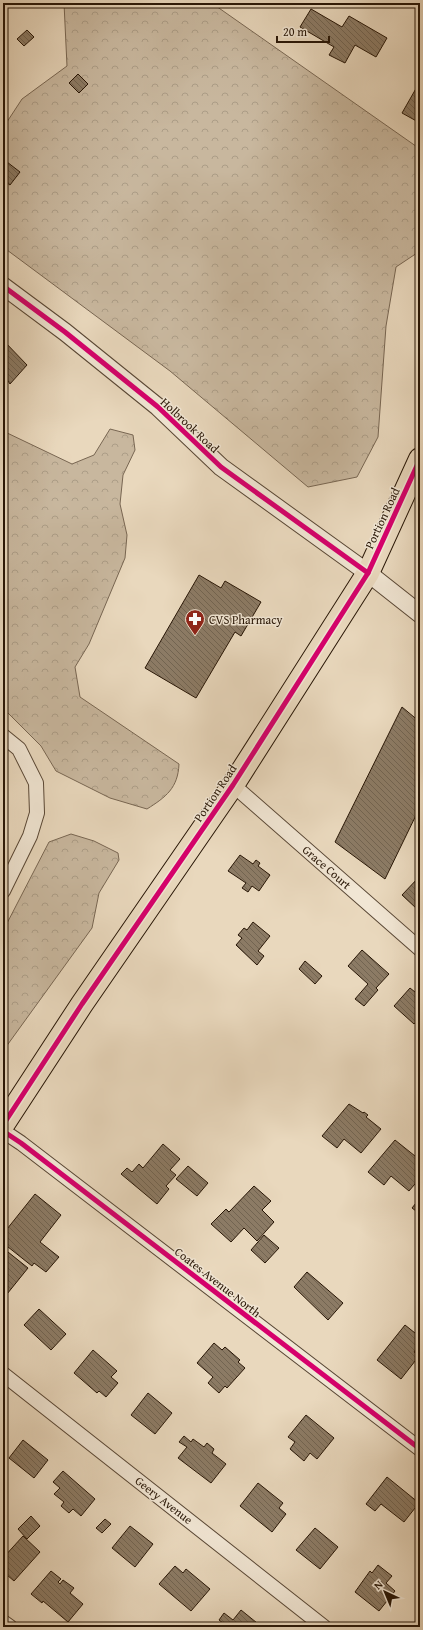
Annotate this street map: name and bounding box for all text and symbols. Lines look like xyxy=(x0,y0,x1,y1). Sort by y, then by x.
scale bar xyxy=(277,18,329,44)
text: 20 m xyxy=(283,23,307,40)
street label: Holbrook Road xyxy=(157,393,223,457)
street label: Portion Road xyxy=(360,484,404,551)
pharmacy icon: CVS Pharmacy xyxy=(184,608,206,636)
place label: CVS Pharmacy xyxy=(209,611,282,628)
street label: Portion Road xyxy=(190,761,241,825)
street label: Grace Court xyxy=(299,841,356,893)
street label: Coates Avenue North xyxy=(171,1243,265,1321)
street label: Geery Avenue xyxy=(132,1472,197,1528)
north arrow xyxy=(365,1572,405,1612)
text: N xyxy=(370,1576,387,1593)

